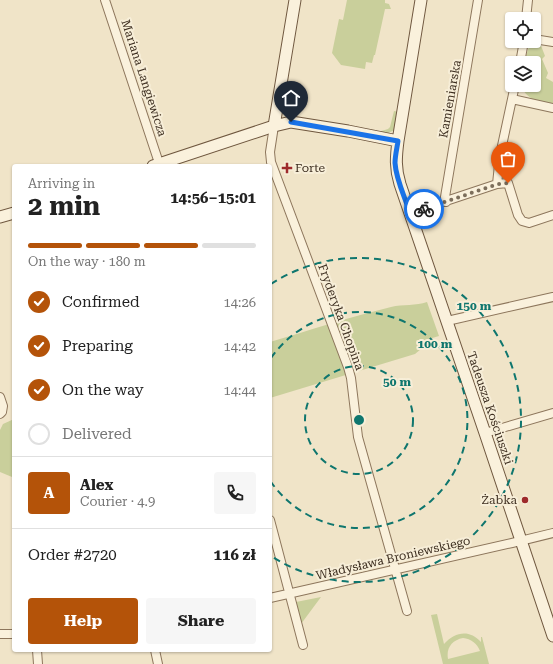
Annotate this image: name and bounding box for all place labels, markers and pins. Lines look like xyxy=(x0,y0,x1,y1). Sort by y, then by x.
pin xyxy=(274,81,308,122)
pin xyxy=(491,142,525,183)
place label: Forte xyxy=(295,161,325,175)
marker: Forte xyxy=(282,163,292,173)
centre of rings xyxy=(352,413,366,427)
place label: Żabka xyxy=(481,493,517,507)
marker: Żabka xyxy=(520,495,530,505)

